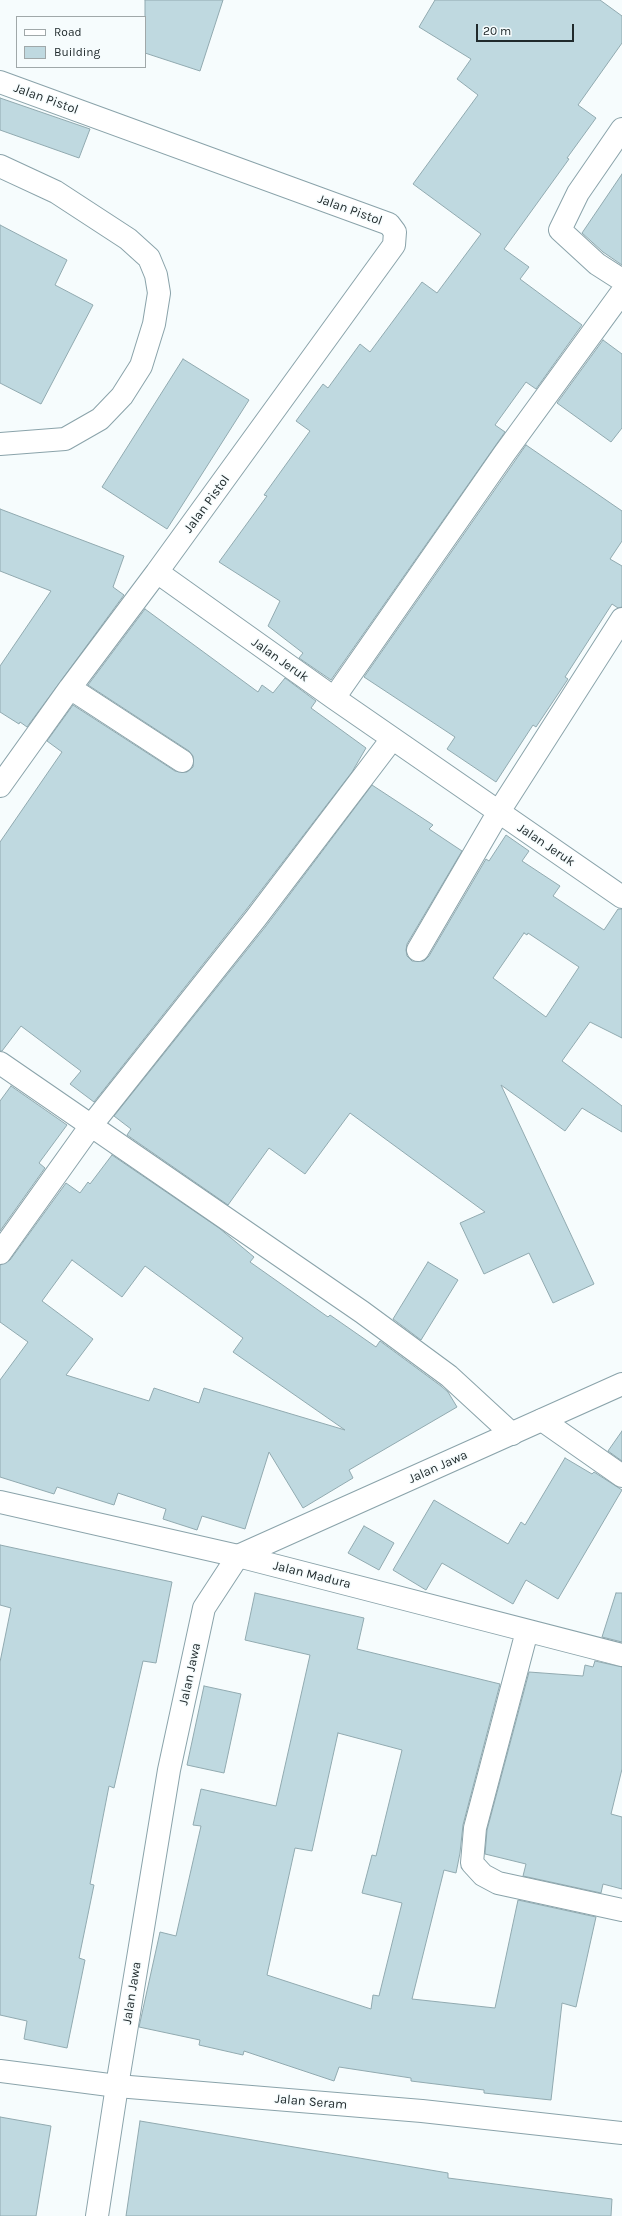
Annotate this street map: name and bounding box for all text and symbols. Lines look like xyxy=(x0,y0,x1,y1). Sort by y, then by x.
legend xyxy=(16,16,146,68)
scale bar xyxy=(478,16,576,42)
text: 20 m xyxy=(483,24,511,38)
text: Road xyxy=(54,25,82,39)
text: Building xyxy=(54,45,100,59)
street label: Jalan Pistol xyxy=(12,80,80,118)
street label: Jalan Pistol xyxy=(316,191,384,229)
street label: Jalan Pistol xyxy=(181,472,233,536)
street label: Jalan Jeruk xyxy=(249,635,311,685)
street label: Jalan Jeruk xyxy=(514,820,578,870)
street label: Jalan Jawa xyxy=(406,1447,470,1487)
street label: Jalan Madura xyxy=(271,1558,353,1592)
street label: Jalan Jawa xyxy=(176,1642,204,1706)
street label: Jalan Jawa xyxy=(119,1961,145,2025)
street label: Jalan Seram xyxy=(274,2091,348,2113)

